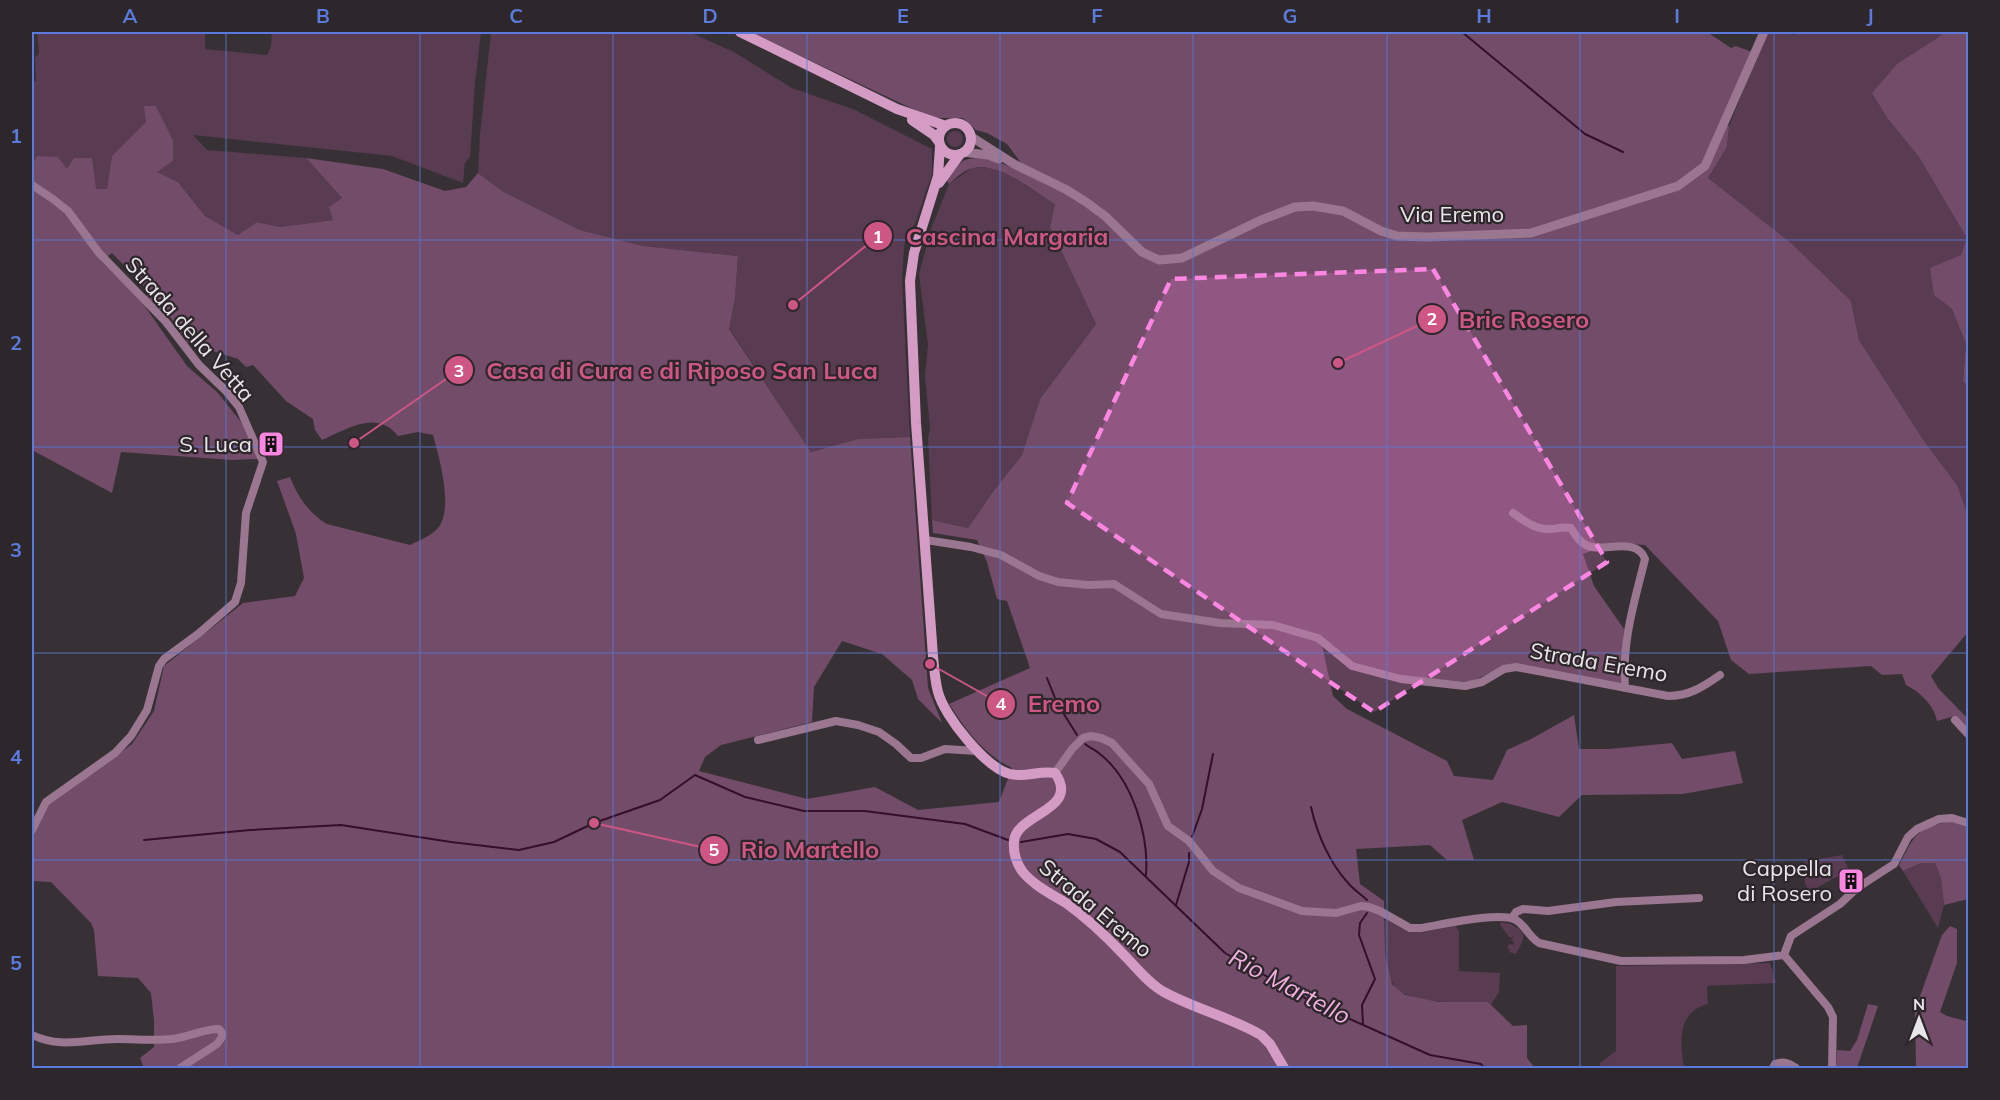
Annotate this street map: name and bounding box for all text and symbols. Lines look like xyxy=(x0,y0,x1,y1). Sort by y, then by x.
text: A xyxy=(123,3,138,28)
text: B xyxy=(316,3,330,28)
text: C xyxy=(509,3,523,28)
text: D xyxy=(702,3,718,28)
text: E xyxy=(897,3,909,28)
text: F xyxy=(1091,3,1103,28)
text: G xyxy=(1283,3,1297,28)
text: H xyxy=(1476,3,1492,28)
text: I xyxy=(1674,3,1680,28)
text: J xyxy=(1866,3,1874,28)
text: 1 xyxy=(10,123,22,148)
street label: Via Eremo xyxy=(1400,200,1504,228)
callout: Cascina Margaria xyxy=(863,215,1120,257)
text: Cascina Margaria xyxy=(906,221,1108,251)
text: 1 xyxy=(873,225,883,248)
street label: Strada della Vetta xyxy=(119,251,261,407)
callout: Bric Rosero xyxy=(1417,298,1602,340)
text: Bric Rosero xyxy=(1459,304,1589,334)
text: 2 xyxy=(1427,307,1437,330)
text: 2 xyxy=(10,330,22,355)
callout: Casa di Cura e di Riposo San Luca xyxy=(444,349,890,391)
text: Casa di Cura e di Riposo San Luca xyxy=(486,355,878,385)
text: 3 xyxy=(454,359,464,382)
building icon: S. Luca xyxy=(256,429,286,459)
place label: S. Luca xyxy=(179,430,252,458)
text: 3 xyxy=(10,537,22,562)
street label: Strada Eremo xyxy=(1528,636,1670,688)
callout: Eremo xyxy=(986,683,1112,725)
text: Eremo xyxy=(1028,688,1100,718)
text: 4 xyxy=(996,692,1007,715)
text: 4 xyxy=(10,744,22,769)
callout: Rio Martello xyxy=(699,829,891,871)
text: Rio Martello xyxy=(741,834,879,864)
text: 5 xyxy=(709,838,720,861)
street label: Strada Eremo xyxy=(1034,853,1158,963)
place label: Cappella di Rosero xyxy=(1737,854,1832,907)
building icon: Cappella di Rosero xyxy=(1836,866,1866,896)
water label: Rio Martello xyxy=(1224,942,1356,1030)
text: 5 xyxy=(10,950,22,975)
north arrow xyxy=(1889,989,1949,1049)
text: N xyxy=(1913,994,1925,1014)

